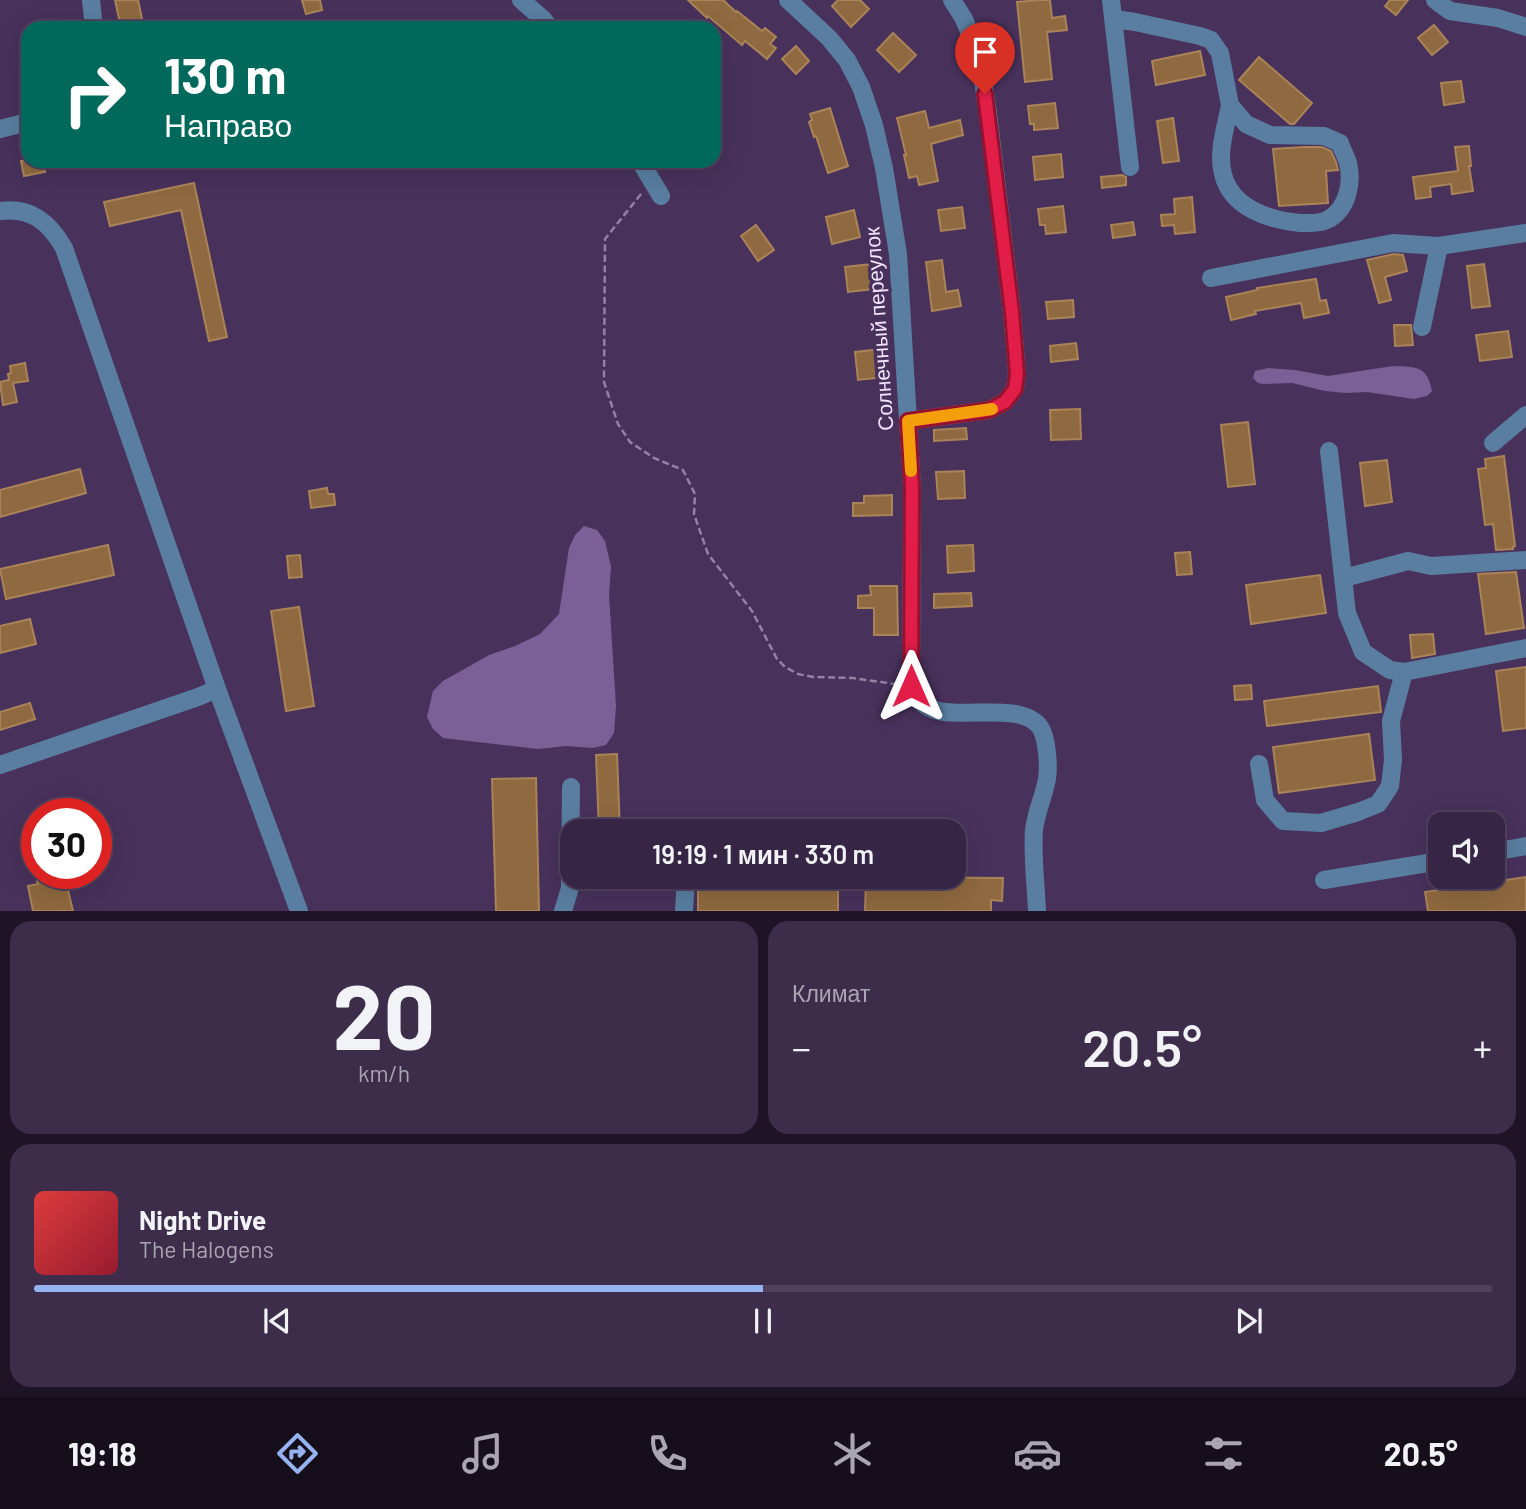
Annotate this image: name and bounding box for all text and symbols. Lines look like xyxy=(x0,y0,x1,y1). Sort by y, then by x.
pin xyxy=(955,22,1015,94)
icon: arrive xyxy=(966,33,1004,71)
text: 130 m xyxy=(164,45,286,104)
icon: right xyxy=(49,49,140,140)
text: Направо xyxy=(164,105,292,143)
street label: Солнечный переулок xyxy=(858,225,898,432)
position arrow xyxy=(874,649,948,723)
speed limit sign: 30 xyxy=(21,798,112,889)
map controls xyxy=(1428,812,1505,889)
button: sound xyxy=(1428,812,1505,889)
text: 19:19 · 1 мин · 330 m xyxy=(652,838,874,869)
text: 20 xyxy=(333,959,435,1068)
text: Климат xyxy=(792,979,870,1007)
text: 20.5° xyxy=(1082,1015,1202,1077)
text: − xyxy=(792,1024,811,1070)
text: + xyxy=(1473,1024,1492,1070)
text: km/h xyxy=(358,1059,410,1087)
text: Night Drive xyxy=(139,1204,266,1235)
text: The Halogens xyxy=(139,1235,274,1263)
icon: previous xyxy=(258,1302,296,1340)
icon: pause xyxy=(744,1302,782,1340)
icon: next xyxy=(1230,1302,1268,1340)
icon: directions xyxy=(273,1429,322,1478)
icon: music xyxy=(458,1429,507,1478)
icon: phone xyxy=(643,1429,692,1478)
icon: climate xyxy=(828,1429,877,1478)
icon: car xyxy=(1013,1429,1062,1478)
icon: filters xyxy=(1199,1429,1248,1478)
text: 19:18 xyxy=(68,1434,137,1472)
text: 20.5° xyxy=(1384,1434,1458,1472)

